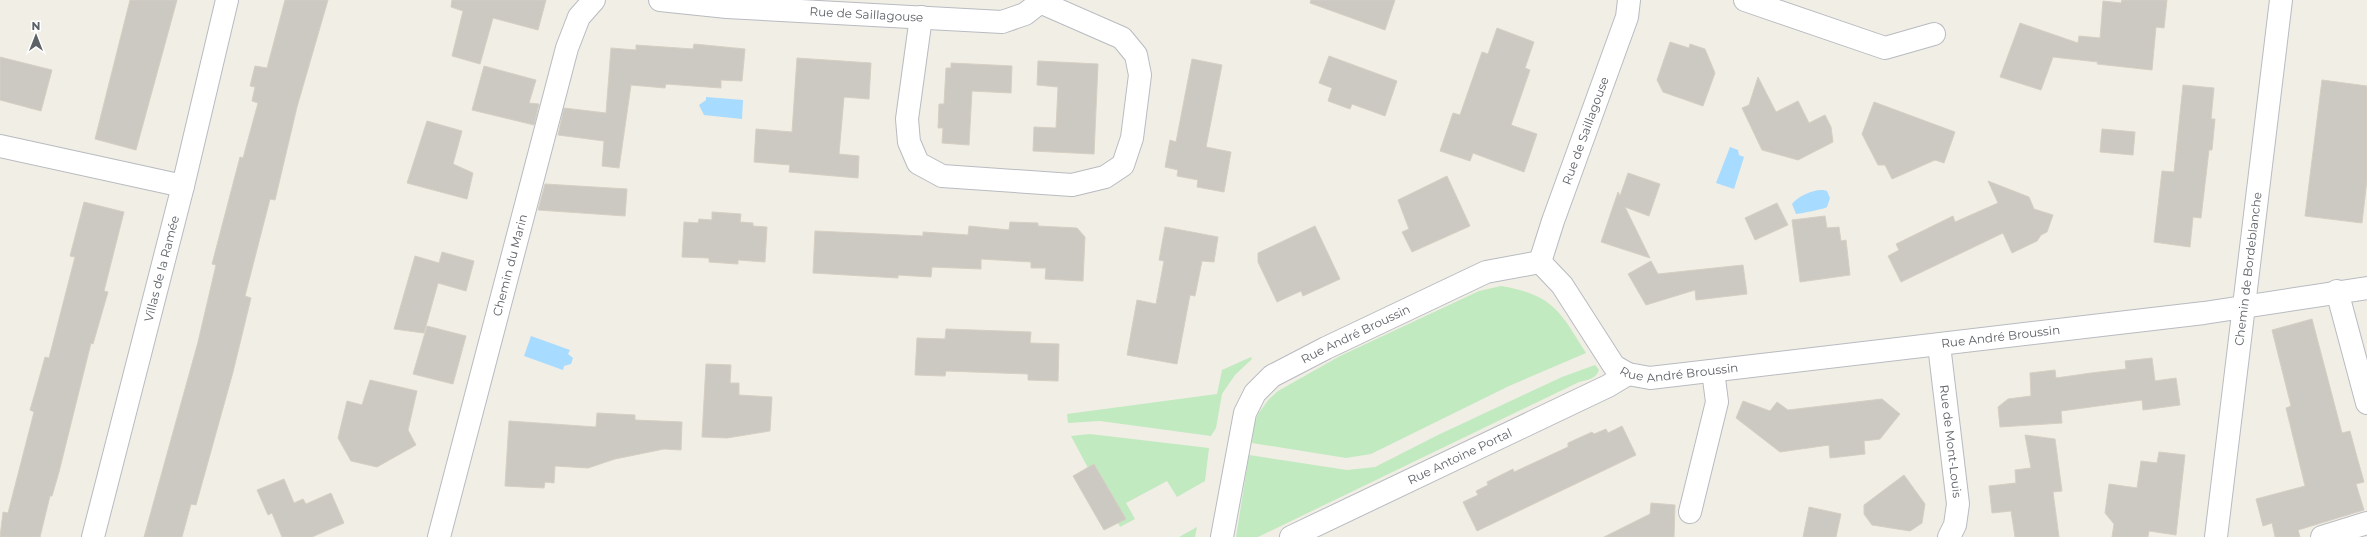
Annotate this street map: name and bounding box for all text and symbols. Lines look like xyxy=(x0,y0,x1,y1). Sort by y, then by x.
street label: Rue de Saillagouse xyxy=(809,4,924,25)
north arrow xyxy=(16,16,56,56)
text: N xyxy=(32,19,40,33)
street label: Rue de Saillagouse xyxy=(1559,74,1612,187)
street label: Chemin de Bordeblanche xyxy=(2231,191,2265,347)
street label: Chemin du Marin xyxy=(489,212,530,318)
street label: Villas de la Ramée xyxy=(141,214,182,323)
street label: Rue André Broussin xyxy=(1298,301,1412,367)
street label: Rue André Broussin xyxy=(1940,322,2061,351)
street label: Rue André Broussin xyxy=(1617,360,1739,385)
street label: Rue de Mont-Louis xyxy=(1937,384,1965,499)
street label: Rue Antoine Portal xyxy=(1405,425,1514,487)

